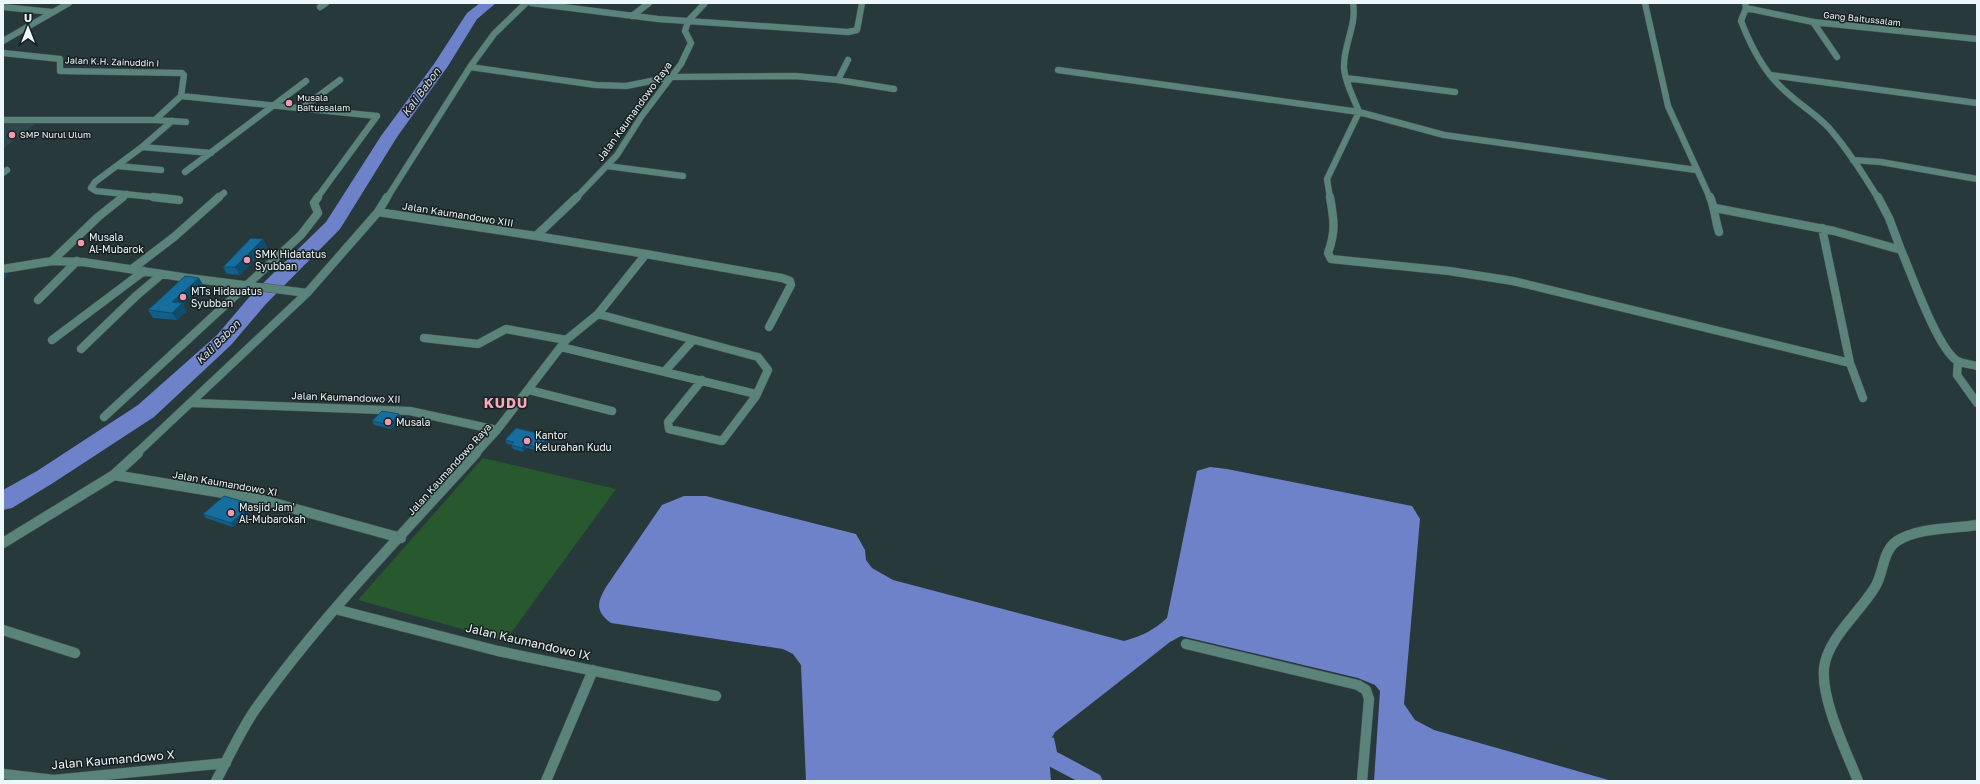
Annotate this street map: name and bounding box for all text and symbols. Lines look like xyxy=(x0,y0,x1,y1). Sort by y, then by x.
north arrow xyxy=(8,8,48,48)
street label: Gang Baitussalam xyxy=(1823,9,1901,28)
text: U xyxy=(24,11,32,24)
street label: Jalan K.H. Zainuddin I xyxy=(65,54,159,69)
street label: Jalan Kaumandowo Raya xyxy=(594,59,674,163)
water label: Kali Babon xyxy=(399,64,443,118)
place label: Musala Baitussalam xyxy=(297,92,350,113)
marker: Musala Baitussalam xyxy=(284,98,294,108)
place label: SMP Nurul Ulum xyxy=(20,129,91,140)
marker: SMP Nurul Ulum xyxy=(7,130,17,140)
street label: Jalan Kaumandowo XIII xyxy=(402,199,514,229)
place label: Musala Al-Mubarok xyxy=(89,231,144,255)
marker: Musala Al-Mubarok xyxy=(76,238,86,248)
place label: SMK Hidatatus Syubban xyxy=(255,248,326,272)
marker: SMK Hidatatus Syubban xyxy=(242,255,252,265)
place label: MTs Hidauatus Syubban xyxy=(191,285,262,309)
marker: MTs Hidauatus Syubban xyxy=(178,292,188,302)
water label: Kali Babon xyxy=(193,316,243,366)
street label: Jalan Kaumandowo XII xyxy=(291,389,401,405)
district label: KUDU xyxy=(484,394,528,411)
place label: Musala xyxy=(396,416,430,428)
marker: Musala xyxy=(383,417,393,427)
street label: Jalan Kaumandowo Raya xyxy=(405,421,493,517)
place label: Kantor Kelurahan Kudu xyxy=(535,429,612,453)
marker: Kantor Kelurahan Kudu xyxy=(522,436,532,446)
street label: Jalan Kaumandowo XI xyxy=(172,468,278,498)
place label: Masjid Jam' Al-Mubarokah xyxy=(239,501,306,525)
marker: Masjid Jam' Al-Mubarokah xyxy=(226,508,236,518)
street label: Jalan Kaumandowo IX xyxy=(464,620,592,663)
street label: Jalan Kaumandowo X xyxy=(51,747,175,772)

